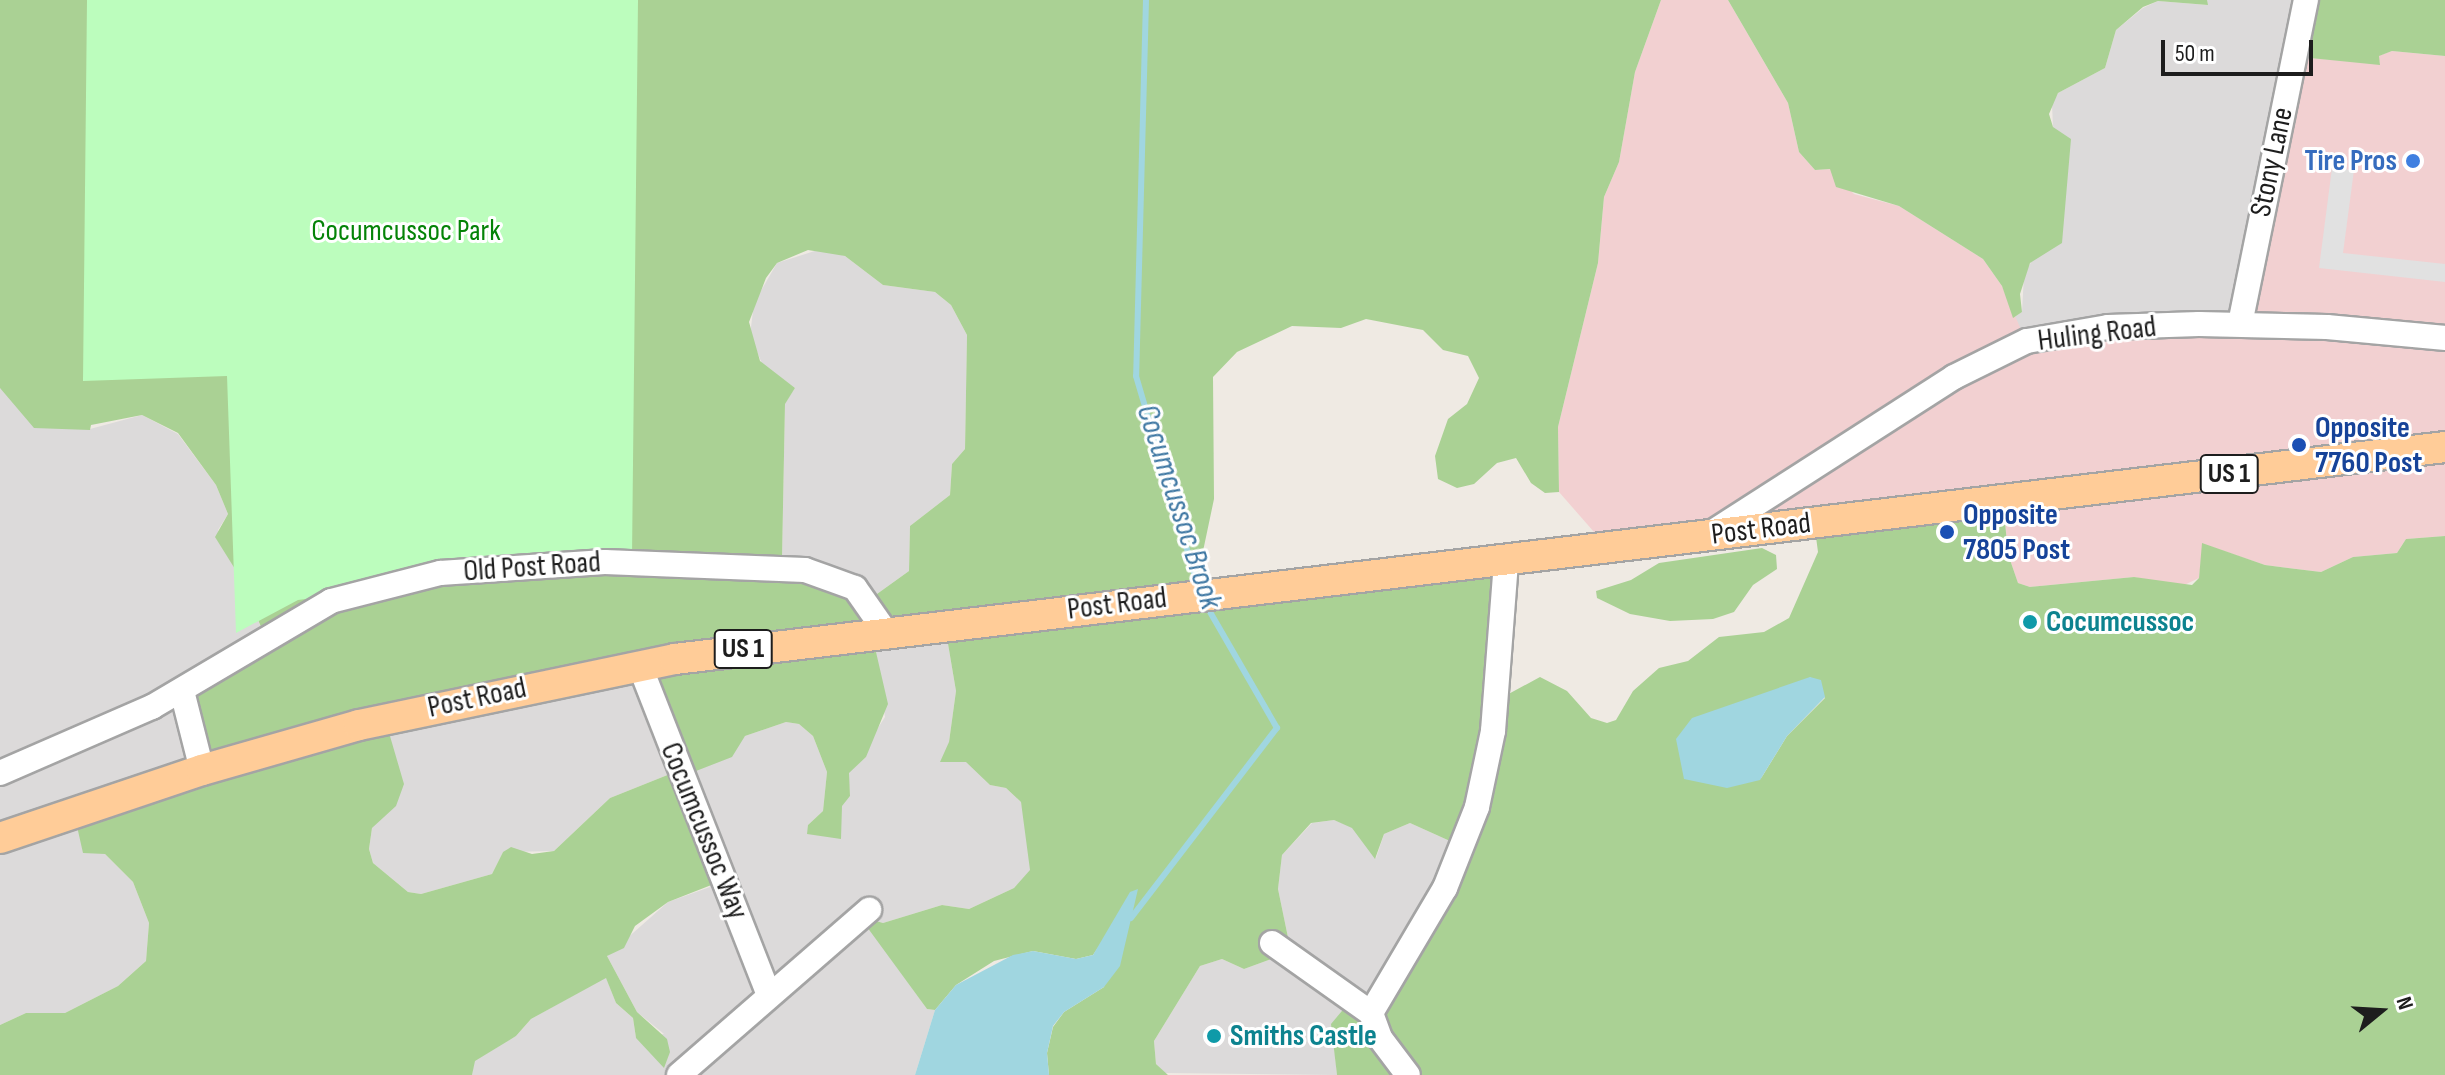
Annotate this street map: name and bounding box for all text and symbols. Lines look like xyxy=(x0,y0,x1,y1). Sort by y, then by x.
scale bar xyxy=(2165,24,2317,74)
text: 50 m xyxy=(2175,39,2215,68)
street label: Stony Lane xyxy=(2243,104,2301,220)
place label: Tire Pros xyxy=(2304,143,2397,179)
marker: Tire Pros xyxy=(2404,152,2422,170)
park label: Cocumcussoc Park xyxy=(311,213,501,249)
street label: Huling Road xyxy=(2036,309,2158,359)
water label: Cocumcussoc Brook xyxy=(1127,400,1229,614)
place label: Opposite 7760 Post xyxy=(2315,410,2422,480)
marker: Opposite 7760 Post xyxy=(2290,436,2308,454)
road number: US 1 xyxy=(2199,450,2259,498)
place label: Opposite 7805 Post xyxy=(1963,497,2070,568)
street label: Post Road xyxy=(1709,505,1813,553)
marker: Opposite 7805 Post xyxy=(1938,523,1956,541)
street label: Old Post Road xyxy=(462,544,602,590)
street label: Post Road xyxy=(1065,580,1169,628)
place label: Cocumcussoc xyxy=(2046,604,2194,640)
marker: Cocumcussoc xyxy=(2021,613,2039,631)
road number: US 1 xyxy=(713,625,773,673)
street label: Post Road xyxy=(424,670,530,726)
street label: Cocumcussoc Way xyxy=(652,738,756,924)
north arrow xyxy=(2341,971,2421,1051)
text: N xyxy=(2390,994,2419,1013)
place label: Smiths Castle xyxy=(1230,1018,1377,1054)
marker: Smiths Castle xyxy=(1205,1027,1223,1045)

